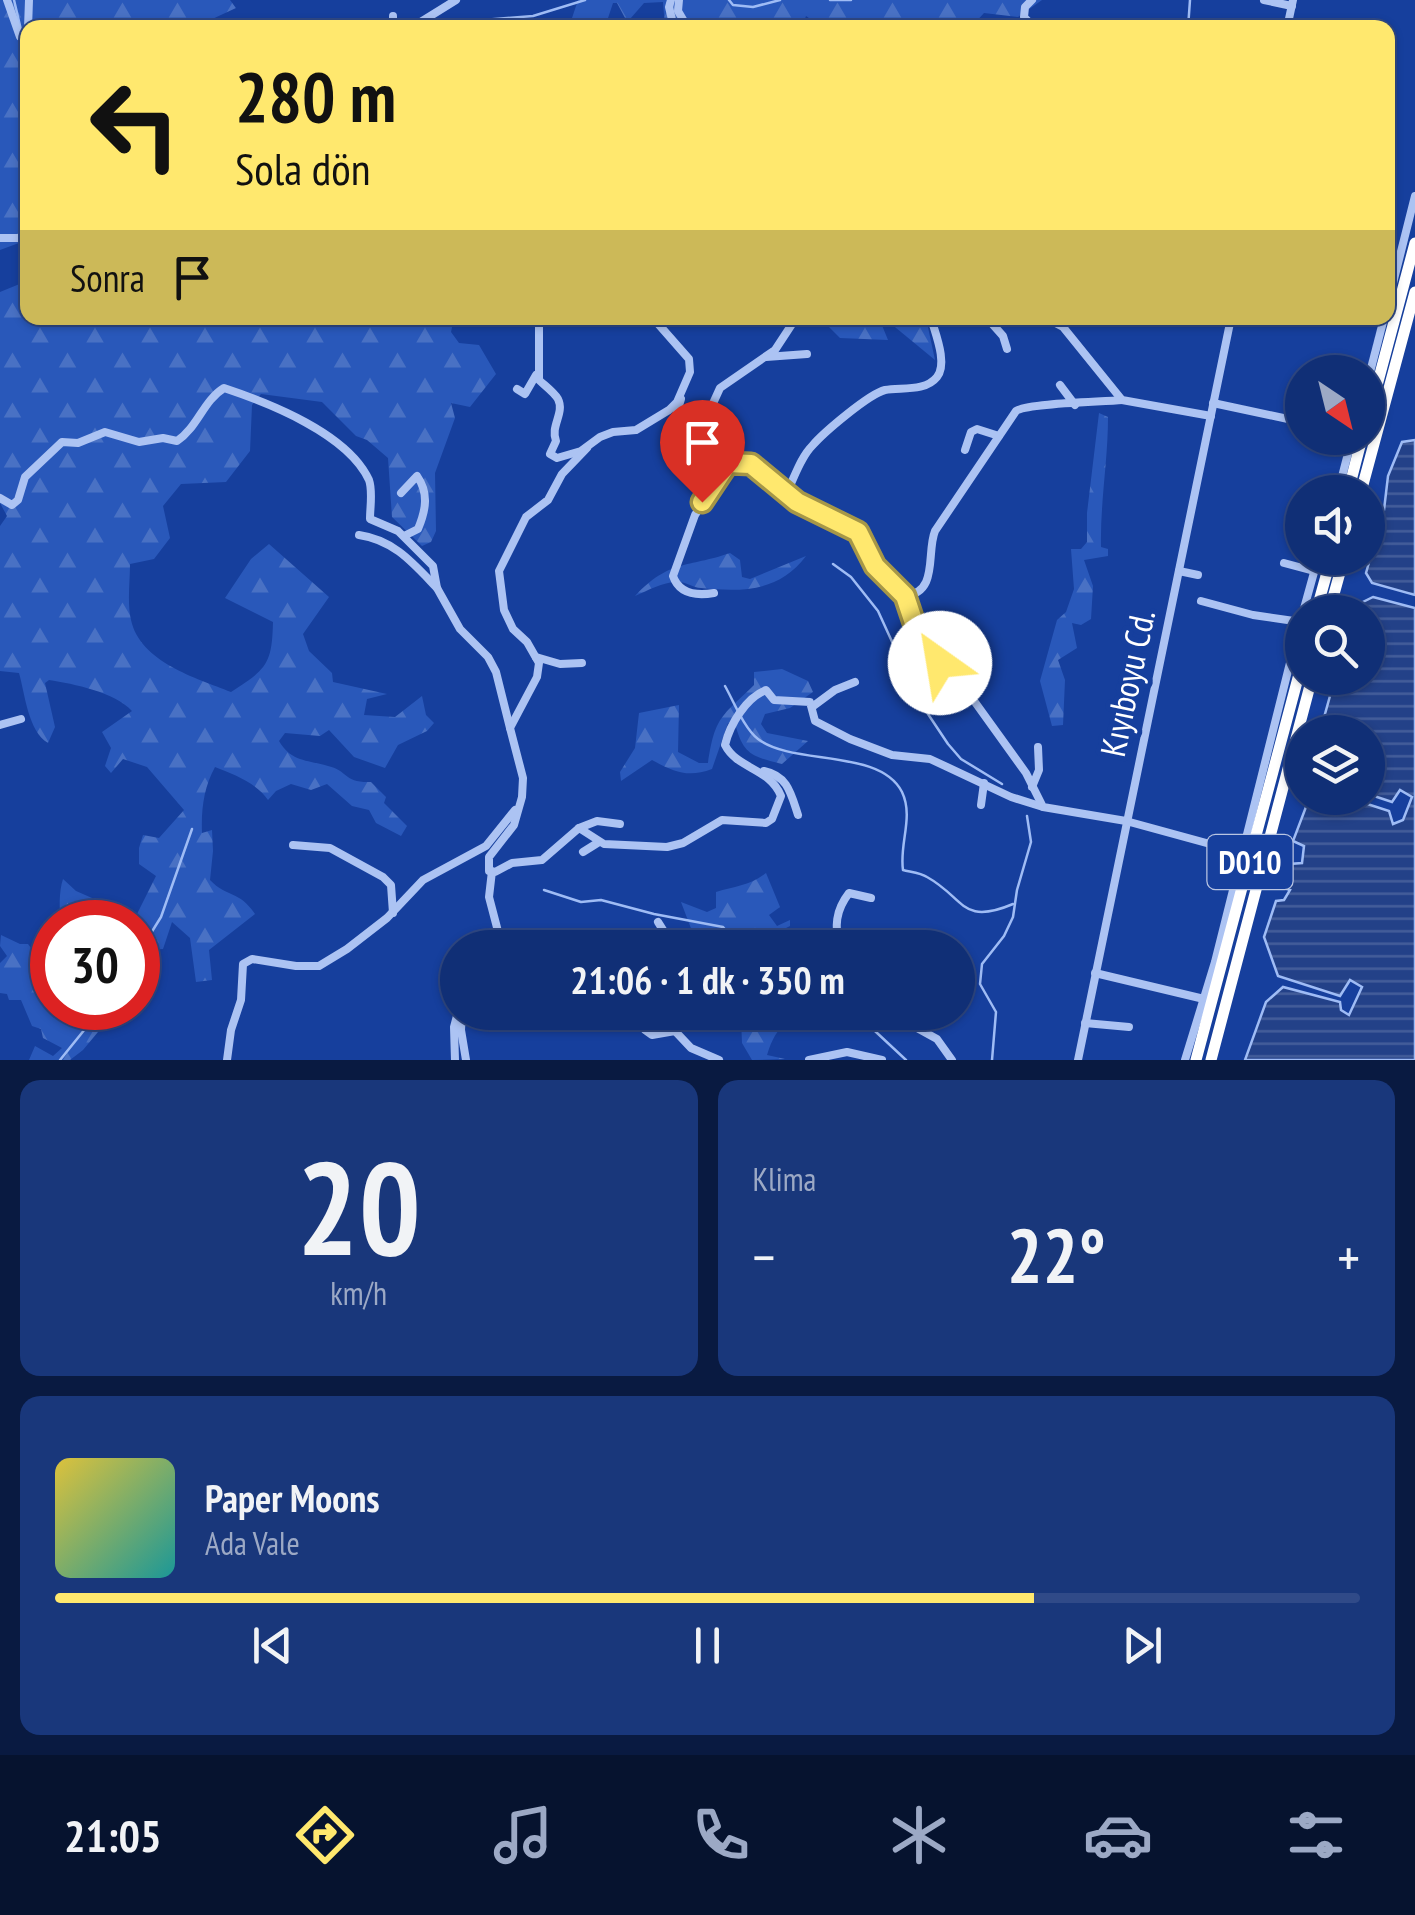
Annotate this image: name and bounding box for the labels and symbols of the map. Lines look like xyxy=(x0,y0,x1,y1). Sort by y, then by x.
north arrow xyxy=(1285,355,1385,455)
pin xyxy=(660,400,745,503)
street label: Kıyıboyu Cd. xyxy=(1089,605,1165,761)
position arrow xyxy=(888,611,992,715)
road number: D010 xyxy=(1208,835,1292,889)
speed limit sign: 30 xyxy=(30,900,160,1030)

